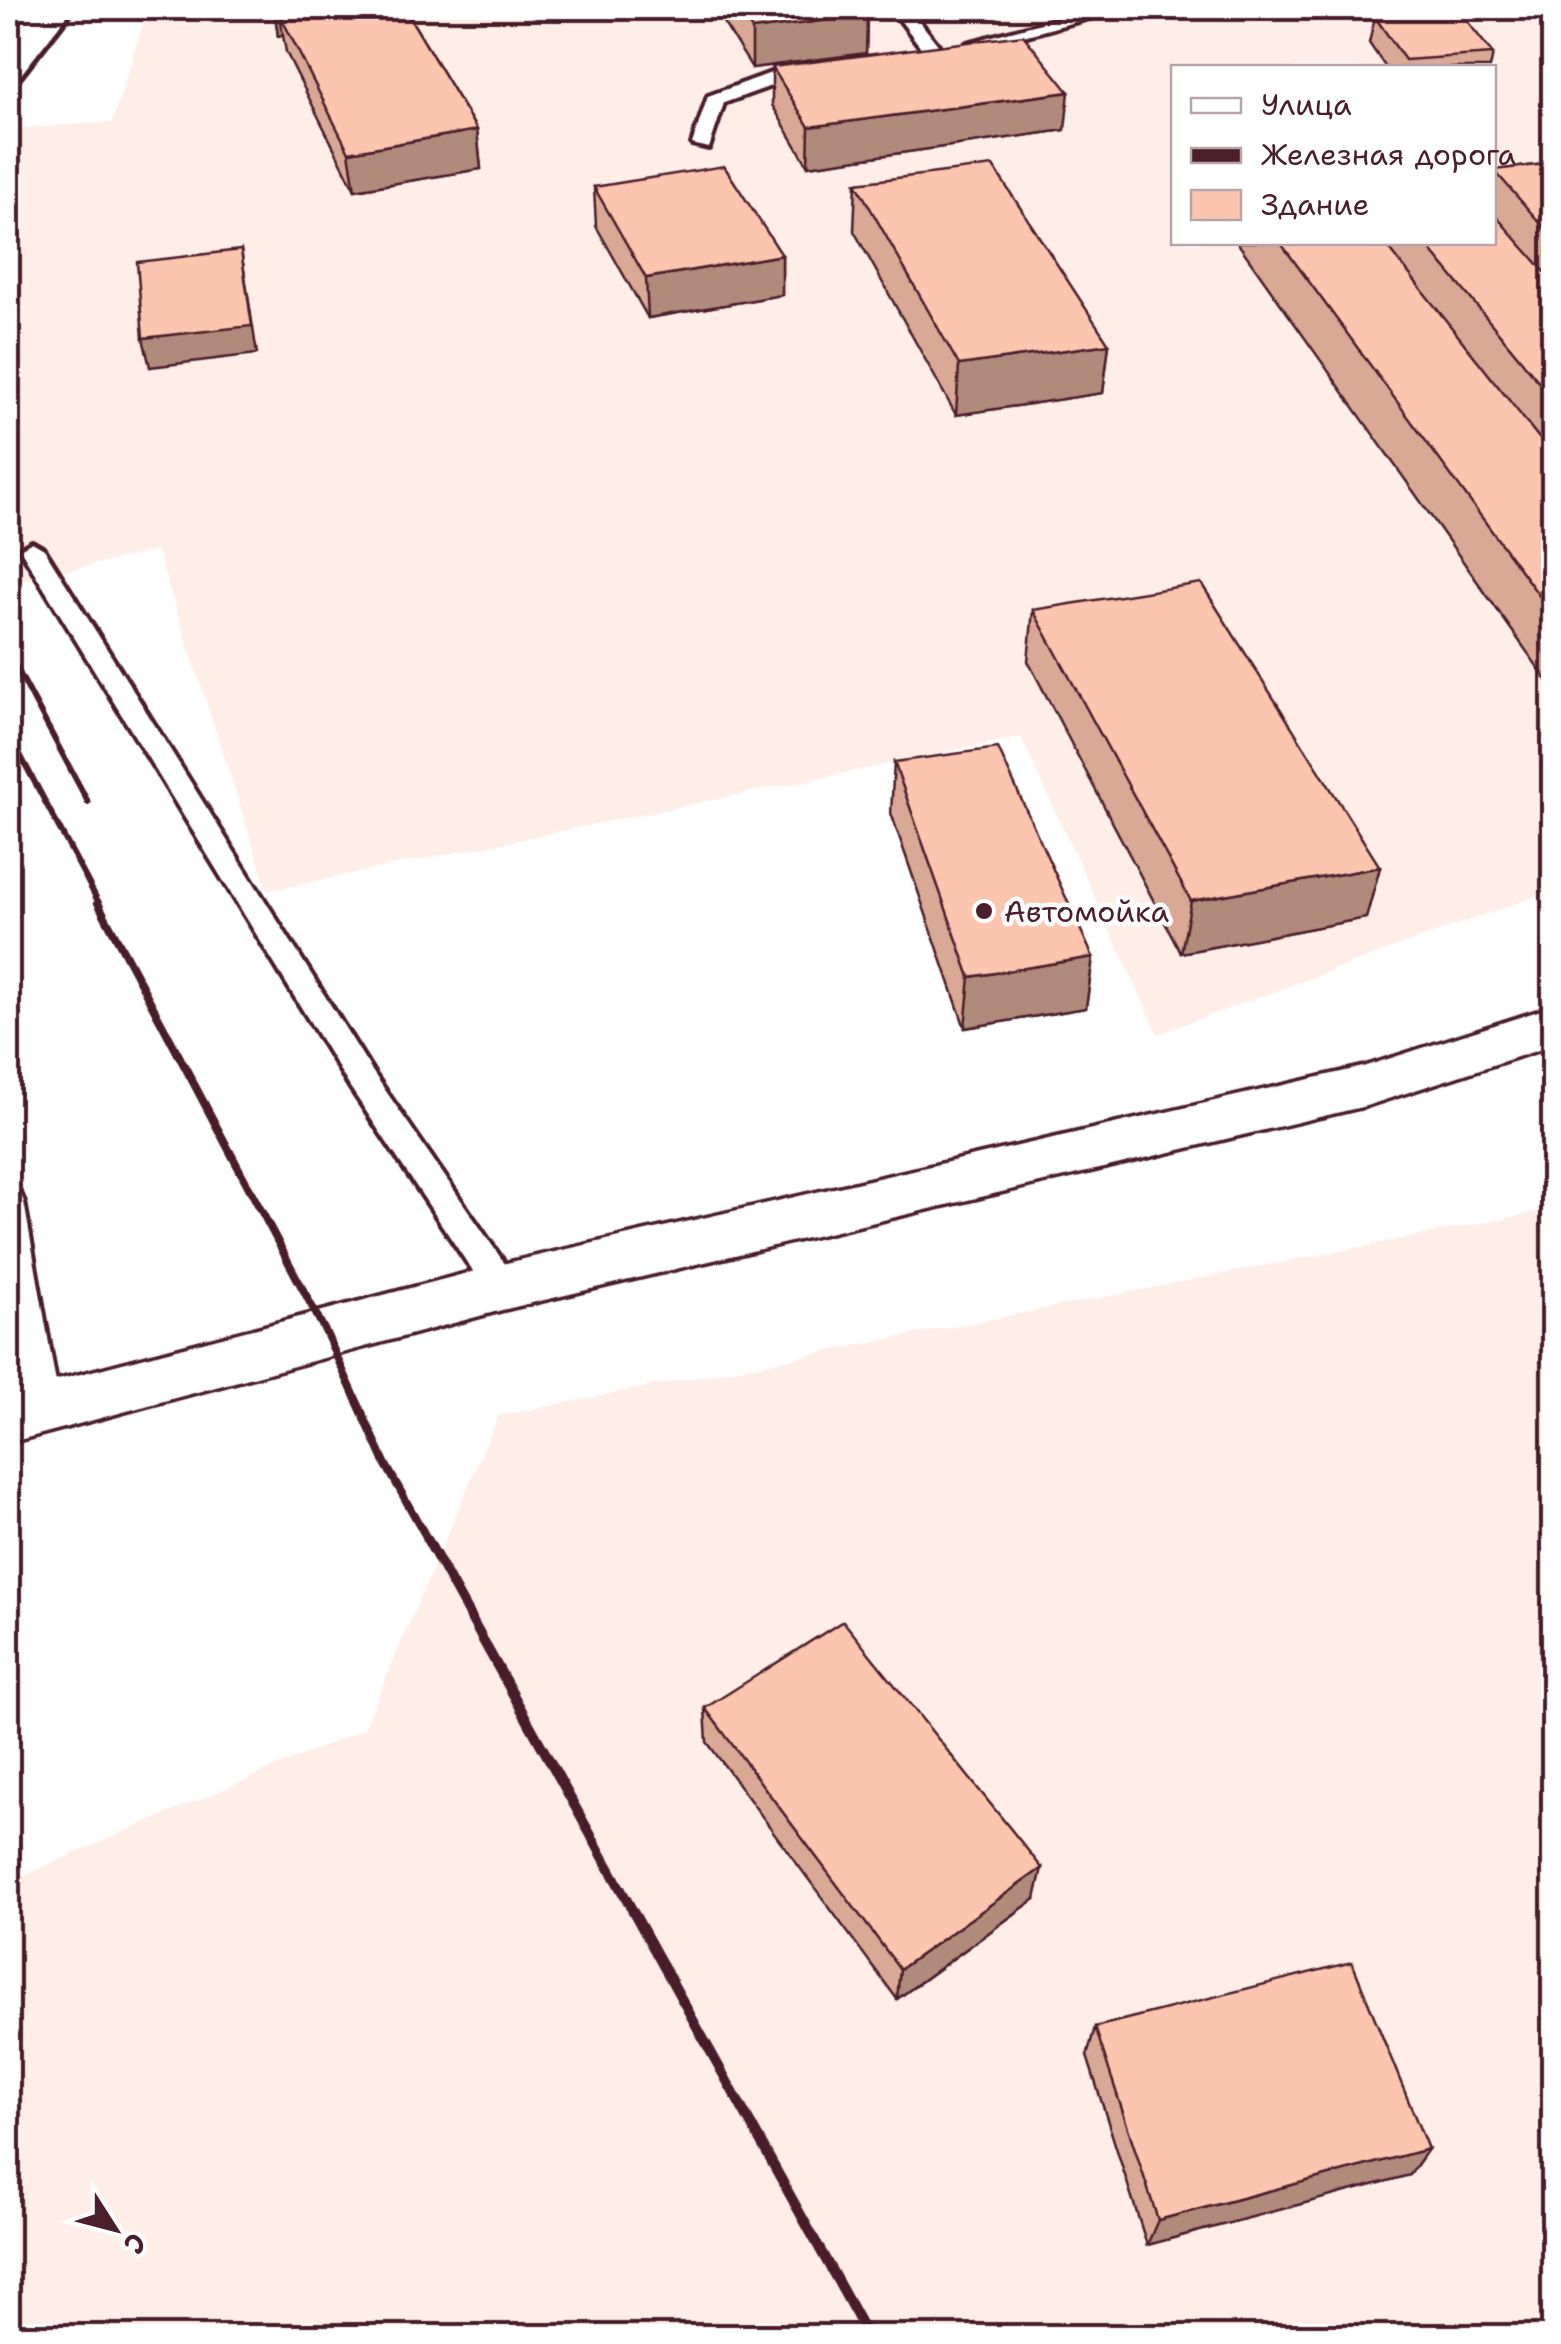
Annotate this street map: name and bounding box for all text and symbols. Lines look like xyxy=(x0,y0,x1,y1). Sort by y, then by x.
legend xyxy=(1171,65,1496,245)
text: Улица xyxy=(1261,84,1352,125)
text: Железная дорога xyxy=(1261,134,1517,175)
text: Здание xyxy=(1261,184,1370,225)
place label: Автомойка xyxy=(1004,891,1169,932)
marker: Автомойка xyxy=(973,900,995,922)
north arrow xyxy=(65,2179,165,2279)
text: С xyxy=(115,2226,156,2262)

